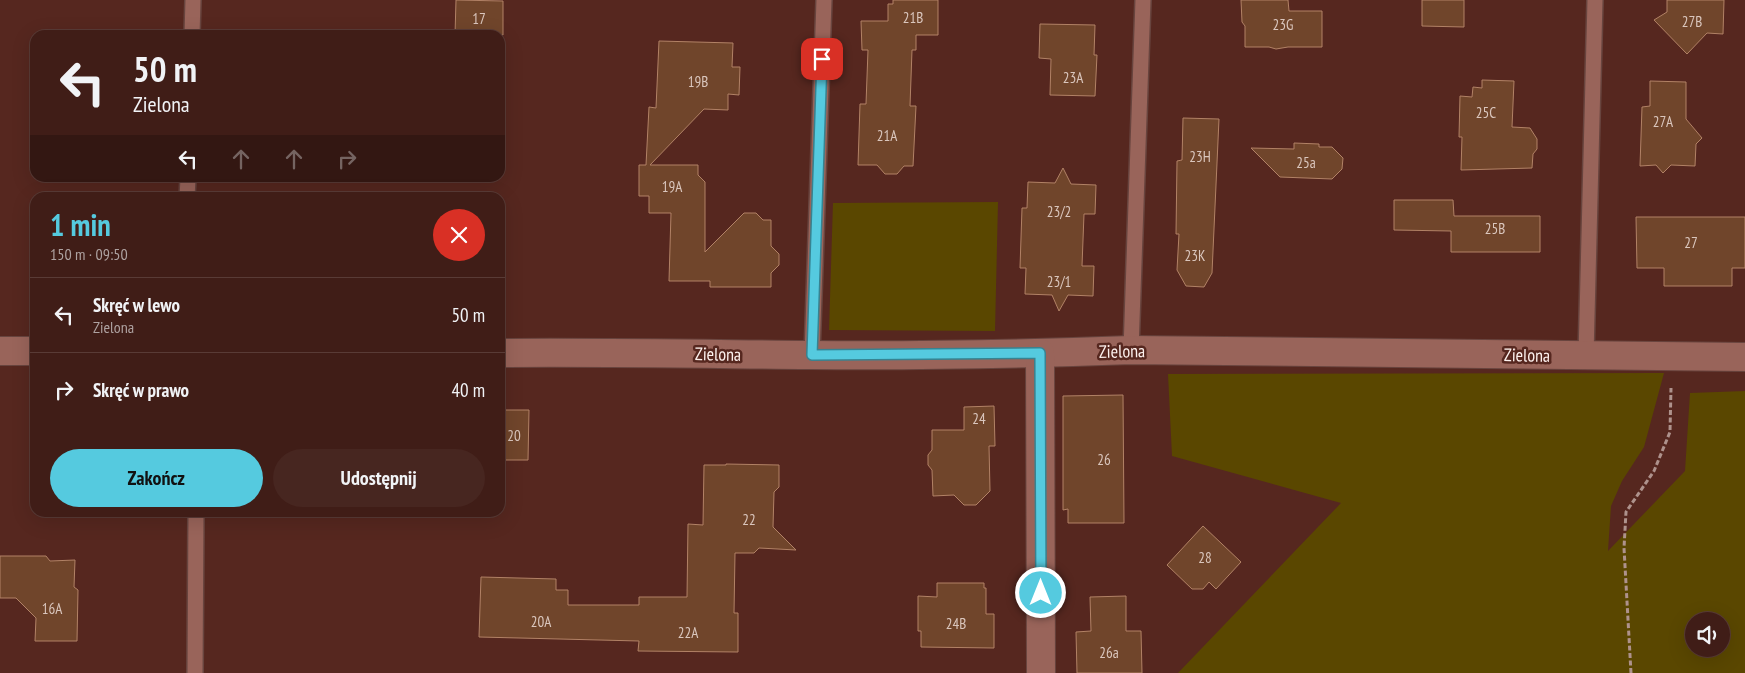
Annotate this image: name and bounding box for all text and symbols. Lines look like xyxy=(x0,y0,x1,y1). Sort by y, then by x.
house number: 21B xyxy=(903,8,923,27)
house number: 17 xyxy=(472,9,486,28)
house number: 27B xyxy=(1682,12,1702,31)
house number: 23G xyxy=(1273,15,1293,34)
pin xyxy=(801,38,843,80)
icon: arrive xyxy=(808,45,836,73)
text: 50 m xyxy=(133,46,197,92)
icon: left xyxy=(50,50,115,115)
house number: 23A xyxy=(1063,68,1084,87)
house number: 19B xyxy=(688,72,708,91)
text: Zielona xyxy=(133,90,190,118)
house number: 25C xyxy=(1476,103,1496,122)
house number: 27A xyxy=(1653,112,1674,131)
house number: 21A xyxy=(877,126,898,145)
icon: left xyxy=(174,145,202,173)
icon: ahead xyxy=(227,145,255,173)
icon: ahead xyxy=(280,145,308,173)
icon: right xyxy=(333,145,361,173)
house number: 23H xyxy=(1189,147,1211,166)
house number: 25a xyxy=(1296,153,1316,172)
house number: 19A xyxy=(662,177,683,196)
house number: 23/2 xyxy=(1047,202,1071,221)
text: 1 min xyxy=(50,205,111,244)
button: close xyxy=(433,209,485,261)
house number: 25B xyxy=(1485,219,1505,238)
house number: 27 xyxy=(1684,233,1698,252)
text: 150 m · 09:50 xyxy=(50,244,128,264)
house number: 23K xyxy=(1185,246,1206,265)
house number: 23/1 xyxy=(1047,272,1071,291)
text: Skręć w lewo xyxy=(93,293,180,317)
icon: left xyxy=(50,301,78,329)
text: 50 m xyxy=(452,303,485,327)
text: Zielona xyxy=(93,317,134,337)
street label: Zielona xyxy=(1099,339,1145,363)
street label: Zielona xyxy=(695,342,741,366)
street label: Zielona xyxy=(1504,343,1550,367)
icon: right xyxy=(50,376,78,404)
text: Skręć w prawo xyxy=(93,378,189,402)
text: 40 m xyxy=(452,378,485,402)
house number: 24 xyxy=(972,409,986,428)
house number: 20 xyxy=(507,426,521,445)
button: Zakończ xyxy=(50,449,263,507)
button: Udostępnij xyxy=(273,449,485,507)
house number: 26 xyxy=(1097,450,1111,469)
house number: 22 xyxy=(742,510,756,529)
house number: 28 xyxy=(1198,548,1212,567)
position arrow xyxy=(1014,566,1066,618)
house number: 16A xyxy=(42,599,63,618)
house number: 20A xyxy=(531,612,552,631)
map controls xyxy=(1685,612,1730,657)
button: sound xyxy=(1685,612,1730,657)
house number: 24B xyxy=(946,614,966,633)
house number: 22A xyxy=(678,623,699,642)
house number: 26a xyxy=(1099,643,1119,662)

